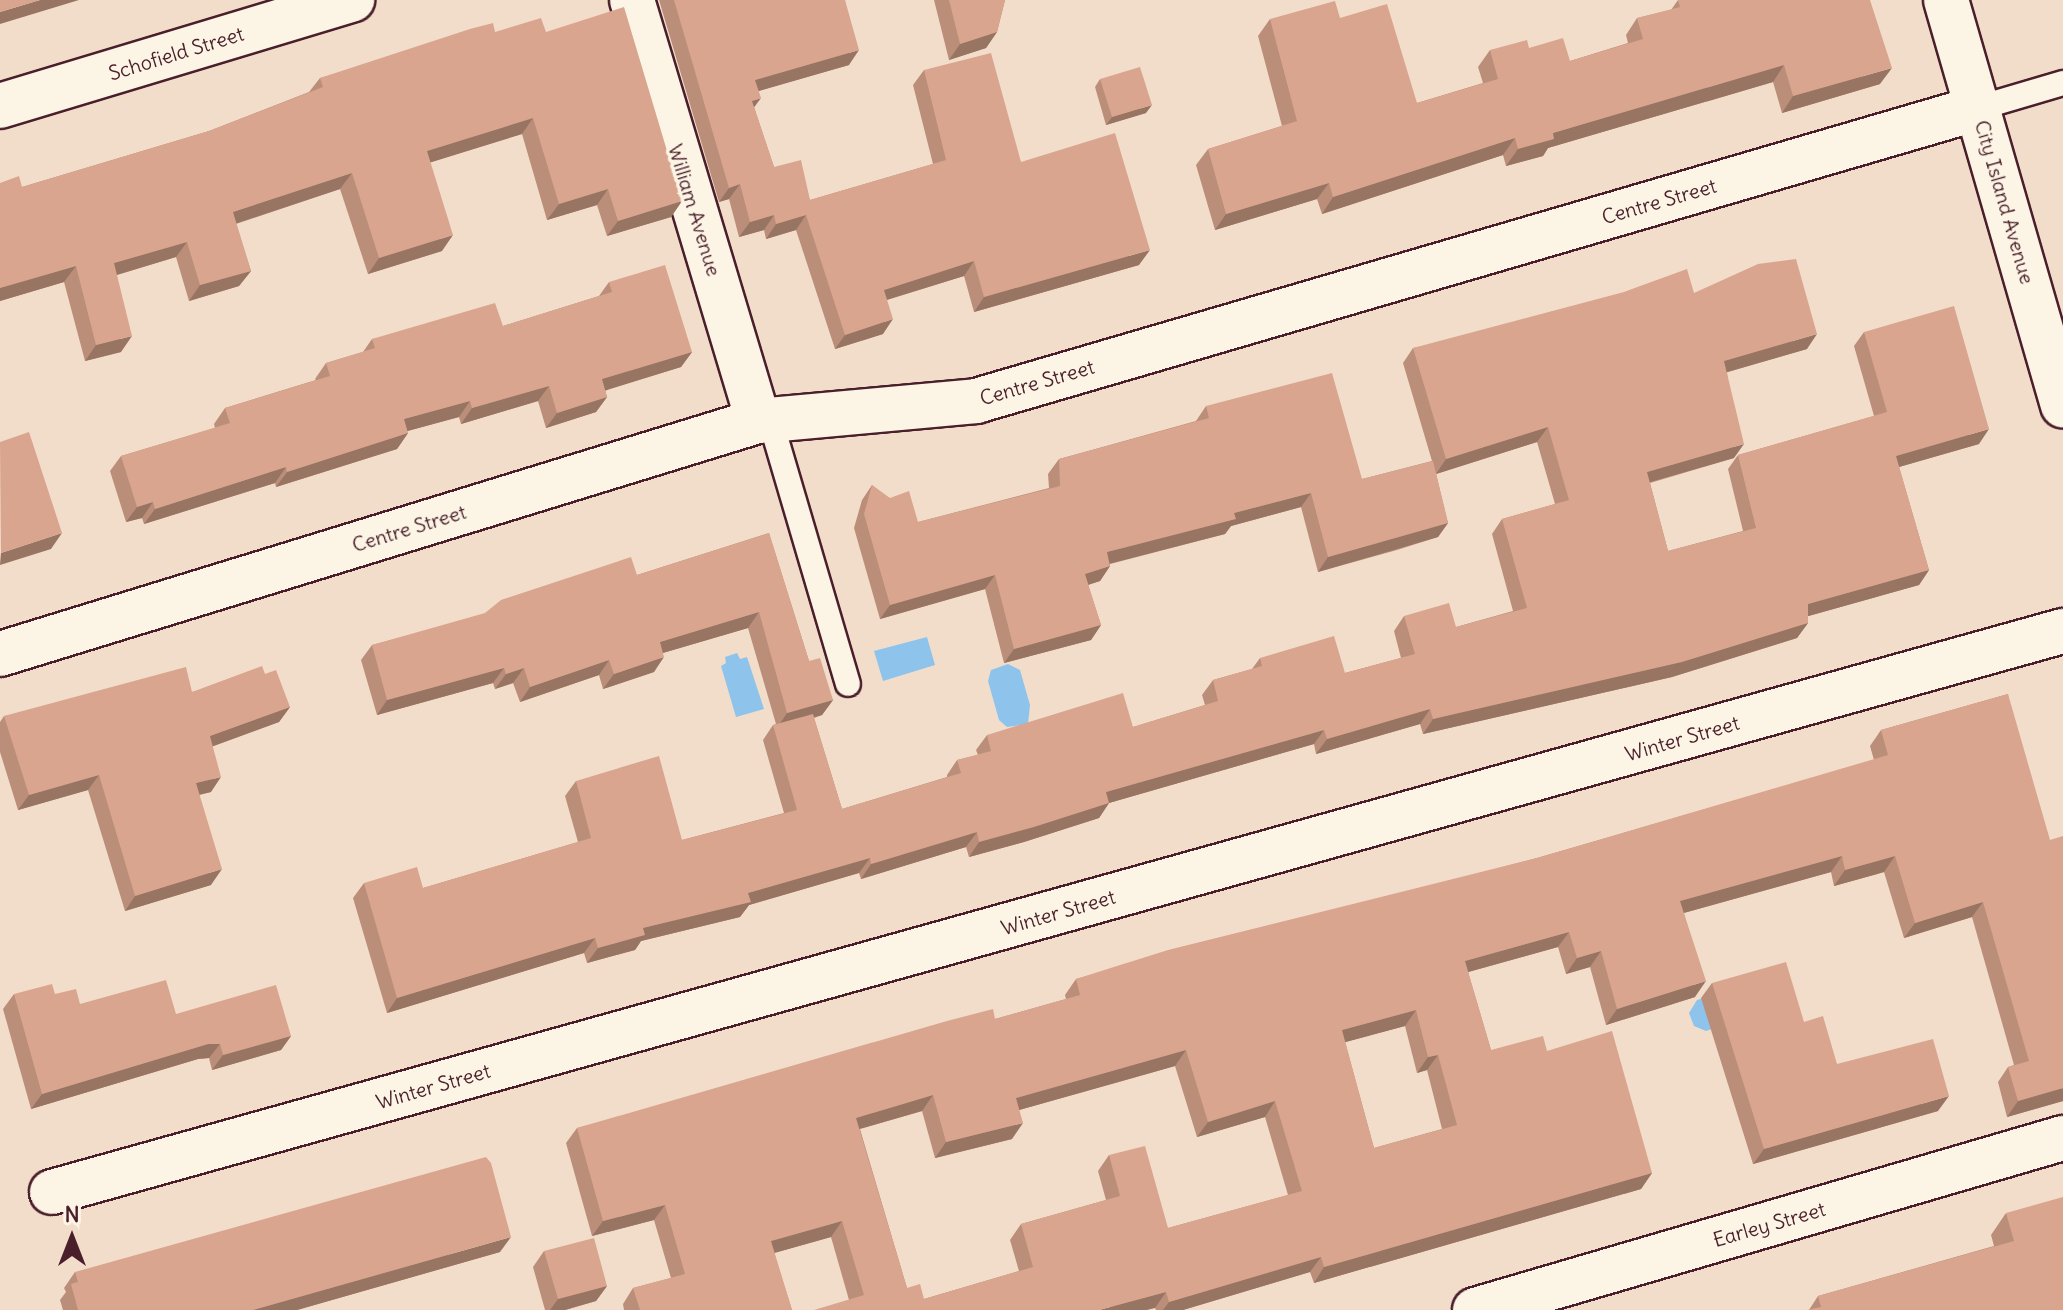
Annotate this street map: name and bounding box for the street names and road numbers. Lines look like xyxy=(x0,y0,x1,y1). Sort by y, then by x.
street label: Schofield Street xyxy=(105,21,247,85)
street label: City Island Avenue xyxy=(1970,117,2040,287)
street label: William Avenue xyxy=(664,141,726,279)
street label: Centre Street xyxy=(1599,173,1719,229)
street label: Centre Street xyxy=(977,354,1097,410)
street label: Centre Street xyxy=(349,499,469,557)
street label: Winter Street xyxy=(1622,710,1742,766)
street label: Winter Street xyxy=(998,884,1118,940)
street label: Winter Street xyxy=(373,1058,493,1114)
street label: Earley Street xyxy=(1710,1197,1828,1251)

